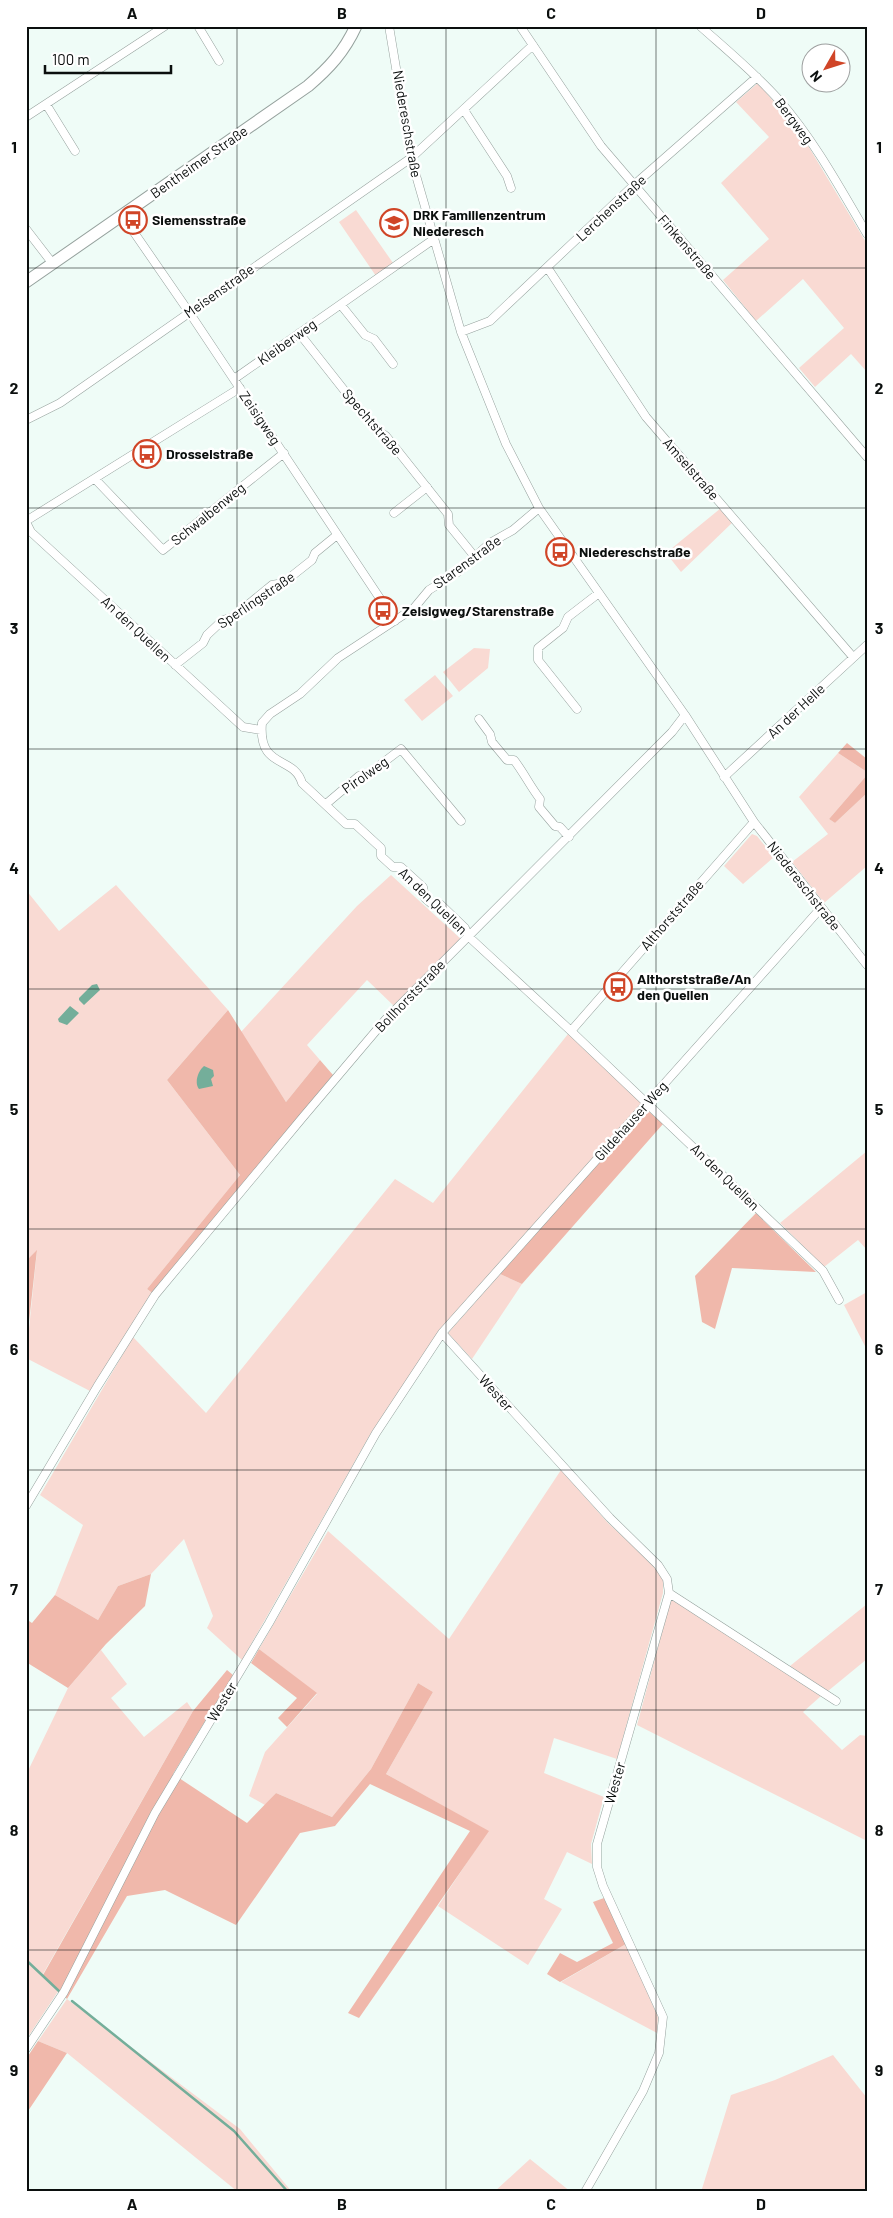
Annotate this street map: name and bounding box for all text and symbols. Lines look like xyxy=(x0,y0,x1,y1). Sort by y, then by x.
text: A xyxy=(127,3,138,22)
text: B xyxy=(337,3,347,22)
text: C xyxy=(546,3,556,22)
text: D xyxy=(756,3,766,22)
scale bar xyxy=(45,42,171,74)
north arrow xyxy=(800,42,850,92)
text: 100 m xyxy=(52,50,90,68)
text: N xyxy=(806,68,825,85)
street label: Niedereschstraße xyxy=(390,69,425,179)
street label: Bergweg xyxy=(772,94,817,147)
street label: Bentheimer Straße xyxy=(147,122,251,202)
text: 1 xyxy=(11,137,17,156)
text: 1 xyxy=(876,137,882,156)
street label: Lerchenstraße xyxy=(572,171,649,244)
bus stop icon: Siemensstraße xyxy=(118,205,148,235)
place label: DRK Familienzentrum Niederesch xyxy=(413,206,546,239)
school or university icon: DRK Familienzentrum Niederesch xyxy=(379,208,409,238)
place label: Siemensstraße xyxy=(152,211,246,228)
street label: Finkenstraße xyxy=(655,211,720,282)
street label: Meisenstraße xyxy=(180,260,257,321)
street label: Kleiberweg xyxy=(254,315,319,368)
text: 2 xyxy=(10,378,19,397)
text: 2 xyxy=(875,378,884,397)
street label: Spechtstraße xyxy=(339,385,406,458)
street label: Zeisigweg xyxy=(236,388,285,448)
street label: Amselstraße xyxy=(660,434,723,503)
bus stop icon: Drosselstraße xyxy=(132,439,162,469)
place label: Drosselstraße xyxy=(166,445,254,462)
street label: Schwalbenweg xyxy=(167,479,248,549)
street label: Starenstraße xyxy=(429,531,504,592)
bus stop icon: Niedereschstraße xyxy=(545,537,575,567)
place label: Niedereschstraße xyxy=(579,543,691,560)
street label: Sperlingstraße xyxy=(214,568,298,632)
street label: An den Quellen xyxy=(98,592,175,665)
bus stop icon: Zeisigweg/Starenstraße xyxy=(368,596,398,626)
place label: Zeisigweg/Starenstraße xyxy=(402,602,555,619)
text: 3 xyxy=(10,618,18,637)
text: 3 xyxy=(875,618,883,637)
street label: An der Helle xyxy=(763,680,828,742)
street label: Pirolweg xyxy=(338,753,391,797)
street label: Niedereschstraße xyxy=(764,838,845,934)
text: 4 xyxy=(9,858,19,877)
text: 4 xyxy=(874,858,884,877)
street label: An den Quellen xyxy=(396,864,471,938)
street label: Althorststraße xyxy=(636,876,707,953)
street label: Bollhorststraße xyxy=(371,956,448,1035)
place label: Althorststraße/An den Quellen xyxy=(637,970,751,1003)
bus stop icon: Althorststraße/An den Quellen xyxy=(603,972,633,1002)
street label: Gildehauser Weg xyxy=(590,1077,671,1164)
text: 5 xyxy=(10,1099,19,1118)
text: 5 xyxy=(875,1099,884,1118)
street label: An den Quellen xyxy=(688,1140,763,1214)
text: 6 xyxy=(10,1339,19,1358)
text: 6 xyxy=(875,1339,884,1358)
street label: Wester xyxy=(476,1371,517,1414)
text: 7 xyxy=(10,1579,18,1598)
text: 7 xyxy=(875,1579,883,1598)
street label: Wester xyxy=(203,1679,240,1725)
street label: Wester xyxy=(600,1760,629,1806)
text: 8 xyxy=(10,1820,19,1839)
text: 8 xyxy=(875,1820,884,1839)
text: 9 xyxy=(10,2060,18,2079)
text: 9 xyxy=(875,2060,883,2079)
text: A xyxy=(127,2194,138,2213)
text: B xyxy=(337,2194,347,2213)
text: C xyxy=(546,2194,556,2213)
text: D xyxy=(756,2194,766,2213)

